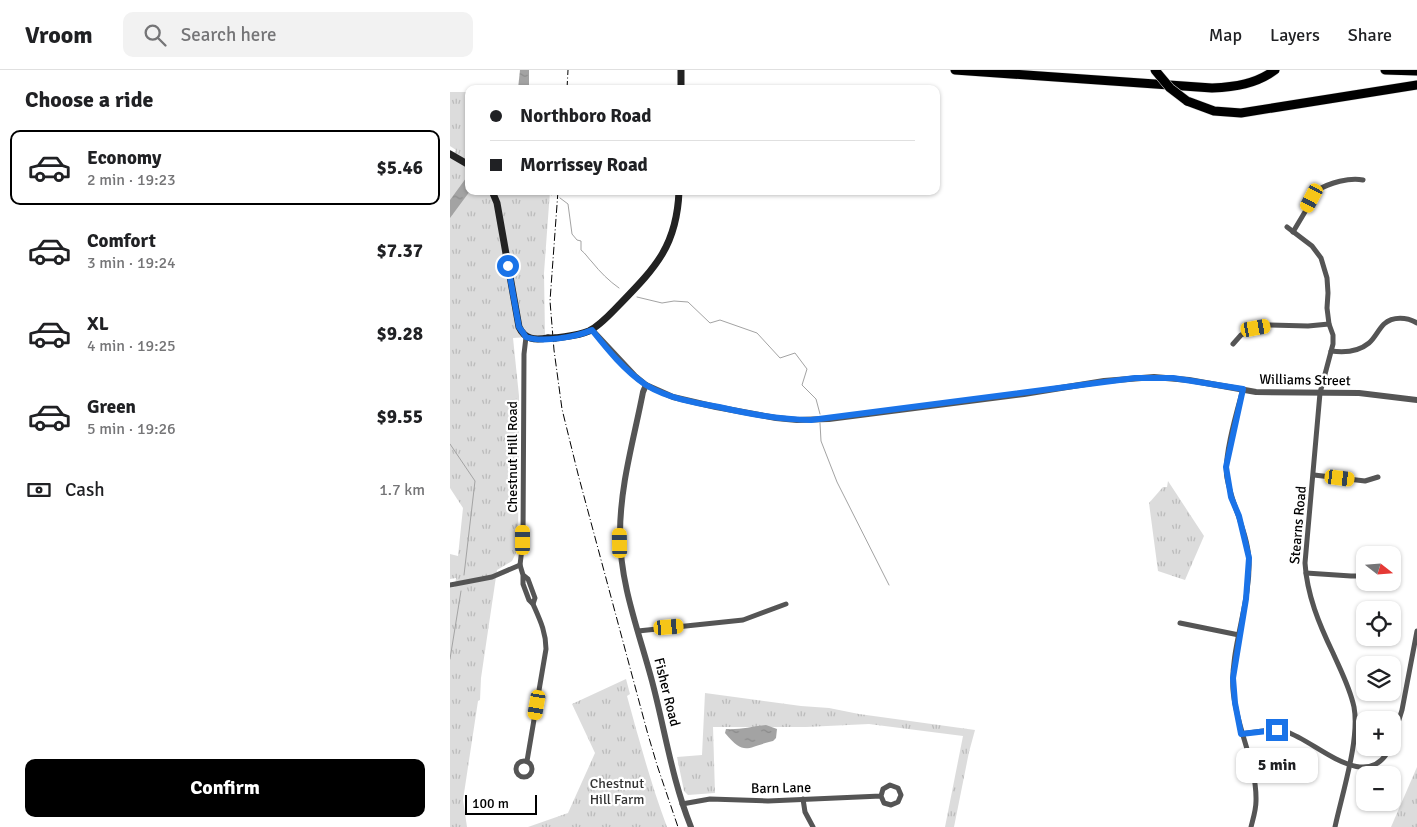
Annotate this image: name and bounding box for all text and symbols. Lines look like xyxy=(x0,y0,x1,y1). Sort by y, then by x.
search box xyxy=(123,12,473,57)
text: Vroom xyxy=(25,20,93,50)
icon: search xyxy=(141,21,169,49)
text: Search here xyxy=(181,23,276,47)
text: Map xyxy=(1209,24,1242,46)
text: Layers xyxy=(1270,24,1320,46)
text: Share xyxy=(1348,24,1392,46)
text: Choose a ride xyxy=(25,86,153,113)
text: Northboro Road xyxy=(520,104,651,128)
icon: car xyxy=(27,145,72,190)
text: Economy xyxy=(87,146,161,170)
text: Morrissey Road xyxy=(520,153,648,177)
text: $5.46 xyxy=(377,156,423,180)
text: 2 min · 19:23 xyxy=(87,170,176,190)
car xyxy=(1298,181,1325,215)
icon: car xyxy=(27,228,72,273)
text: Comfort xyxy=(87,229,156,253)
text: $7.37 xyxy=(377,239,423,263)
text: 3 min · 19:24 xyxy=(87,253,176,273)
route start xyxy=(497,255,519,277)
icon: car xyxy=(27,311,72,356)
text: XL xyxy=(87,312,109,336)
car xyxy=(1239,318,1272,338)
text: $9.28 xyxy=(377,322,423,346)
text: 4 min · 19:25 xyxy=(87,336,176,356)
street label: Williams Street xyxy=(1259,371,1351,389)
icon: car xyxy=(27,394,72,439)
text: Green xyxy=(87,395,136,419)
street label: Chestnut Hill Road xyxy=(504,401,521,513)
text: $9.55 xyxy=(377,405,423,429)
text: 5 min · 19:26 xyxy=(87,419,176,439)
car xyxy=(1324,469,1355,487)
icon: cash xyxy=(25,476,53,504)
text: Cash xyxy=(65,478,105,502)
text: 1.7 km xyxy=(379,480,425,500)
street label: Stearns Road xyxy=(1286,485,1310,565)
car xyxy=(515,525,530,555)
car xyxy=(612,528,627,558)
north arrow xyxy=(1356,546,1401,591)
map controls xyxy=(1356,546,1401,811)
button: locate xyxy=(1356,601,1401,646)
car xyxy=(653,618,684,636)
street label: Fisher Road xyxy=(650,656,684,728)
button: layers xyxy=(1356,656,1401,701)
car xyxy=(527,689,546,721)
button: + xyxy=(1356,711,1401,756)
route end xyxy=(1266,719,1288,741)
callout: 5 min xyxy=(1236,748,1318,782)
text: 5 min xyxy=(1258,755,1296,775)
button: Confirm xyxy=(25,759,425,817)
button: − xyxy=(1356,766,1401,811)
park label: Chestnut Hill Farm xyxy=(590,775,644,808)
street label: Barn Lane xyxy=(751,779,811,797)
scale bar xyxy=(465,792,538,815)
text: 100 m xyxy=(472,795,509,812)

